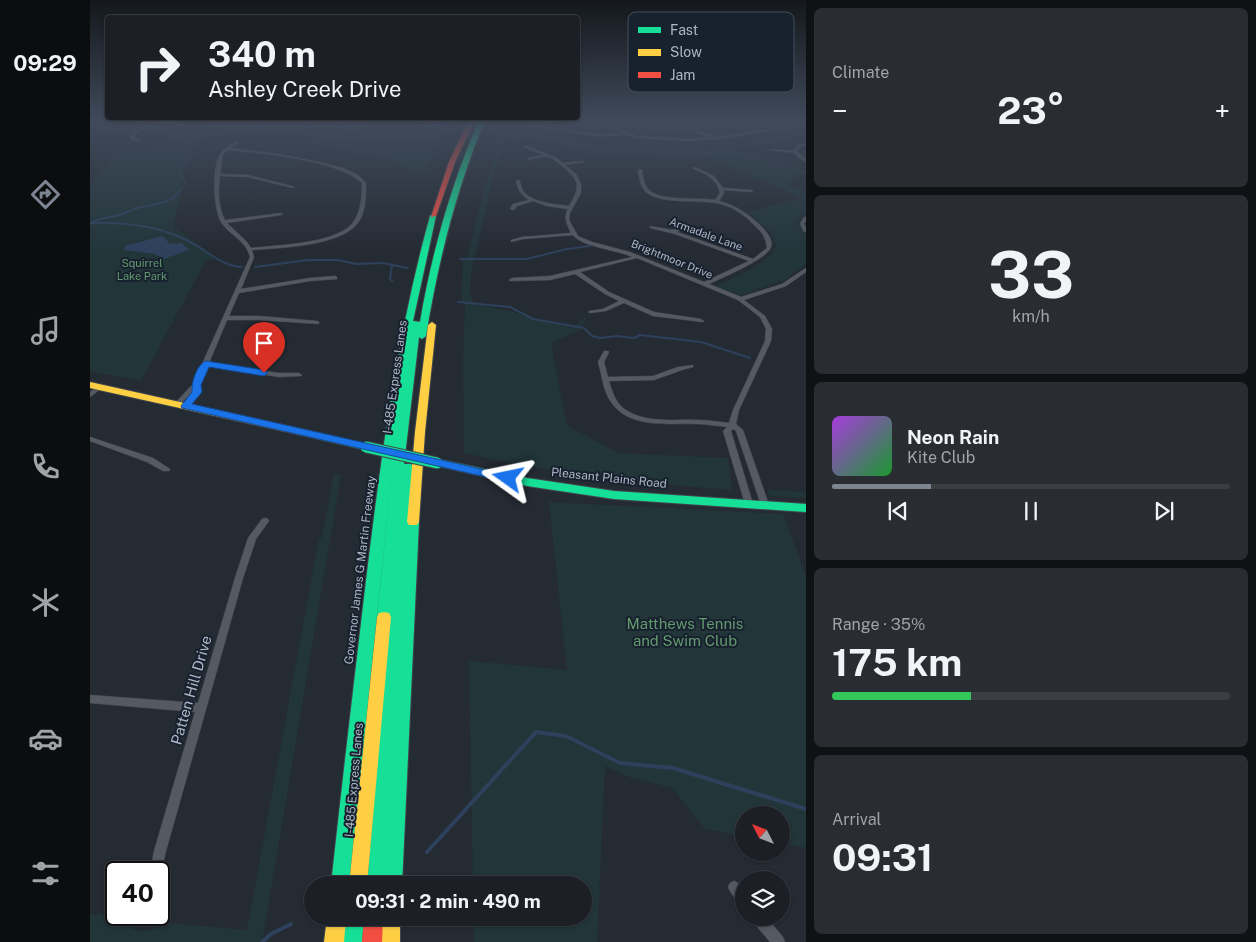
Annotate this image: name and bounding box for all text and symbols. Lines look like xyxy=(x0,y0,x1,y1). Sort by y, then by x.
legend xyxy=(628,12,794,92)
text: Fast xyxy=(670,22,698,38)
text: 340 m xyxy=(208,34,316,75)
icon: right xyxy=(125,35,190,100)
text: Slow xyxy=(670,44,702,60)
text: 09:29 xyxy=(13,50,77,76)
text: Climate xyxy=(832,63,889,82)
text: Jam xyxy=(670,67,695,83)
text: Ashley Creek Drive xyxy=(208,76,401,102)
text: 23° xyxy=(997,88,1065,133)
text: − xyxy=(832,94,848,127)
text: + xyxy=(1214,94,1230,127)
icon: directions xyxy=(28,177,63,212)
street label: Armadale Lane xyxy=(668,215,744,253)
text: 33 xyxy=(988,236,1074,313)
street label: Brightmoor Drive xyxy=(629,237,715,281)
park label: Squirrel Lake Park xyxy=(117,257,167,282)
text: km/h xyxy=(1012,307,1050,326)
icon: music xyxy=(28,313,63,348)
street label: I-485 Express Lanes xyxy=(380,319,410,435)
pin xyxy=(243,322,285,373)
icon: arrive xyxy=(250,329,278,357)
text: Neon Rain xyxy=(907,426,999,448)
text: Kite Club xyxy=(907,448,975,467)
icon: phone xyxy=(28,449,63,484)
position arrow xyxy=(481,451,533,503)
street label: Pleasant Plains Road xyxy=(550,465,668,491)
street label: Governor James G Martin Freeway xyxy=(341,474,379,665)
icon: previous xyxy=(884,497,912,525)
icon: pause xyxy=(1017,497,1045,525)
icon: next xyxy=(1150,497,1178,525)
icon: climate xyxy=(28,585,63,620)
park label: Matthews Tennis and Swim Club xyxy=(627,615,743,649)
text: Range · 35% xyxy=(832,615,926,634)
street label: Patten Hill Drive xyxy=(167,634,215,746)
text: 175 km xyxy=(832,640,962,685)
icon: car xyxy=(28,721,63,756)
street label: I-485 Express Lanes xyxy=(342,722,366,838)
north arrow xyxy=(735,806,790,861)
map controls xyxy=(735,806,790,926)
text: Arrival xyxy=(832,810,881,829)
text: 09:31 xyxy=(832,835,933,880)
icon: filters xyxy=(28,856,63,891)
speed limit sign: 40 xyxy=(105,861,170,926)
button: layers xyxy=(735,871,790,926)
text: 09:31 · 2 min · 490 m xyxy=(355,890,541,912)

